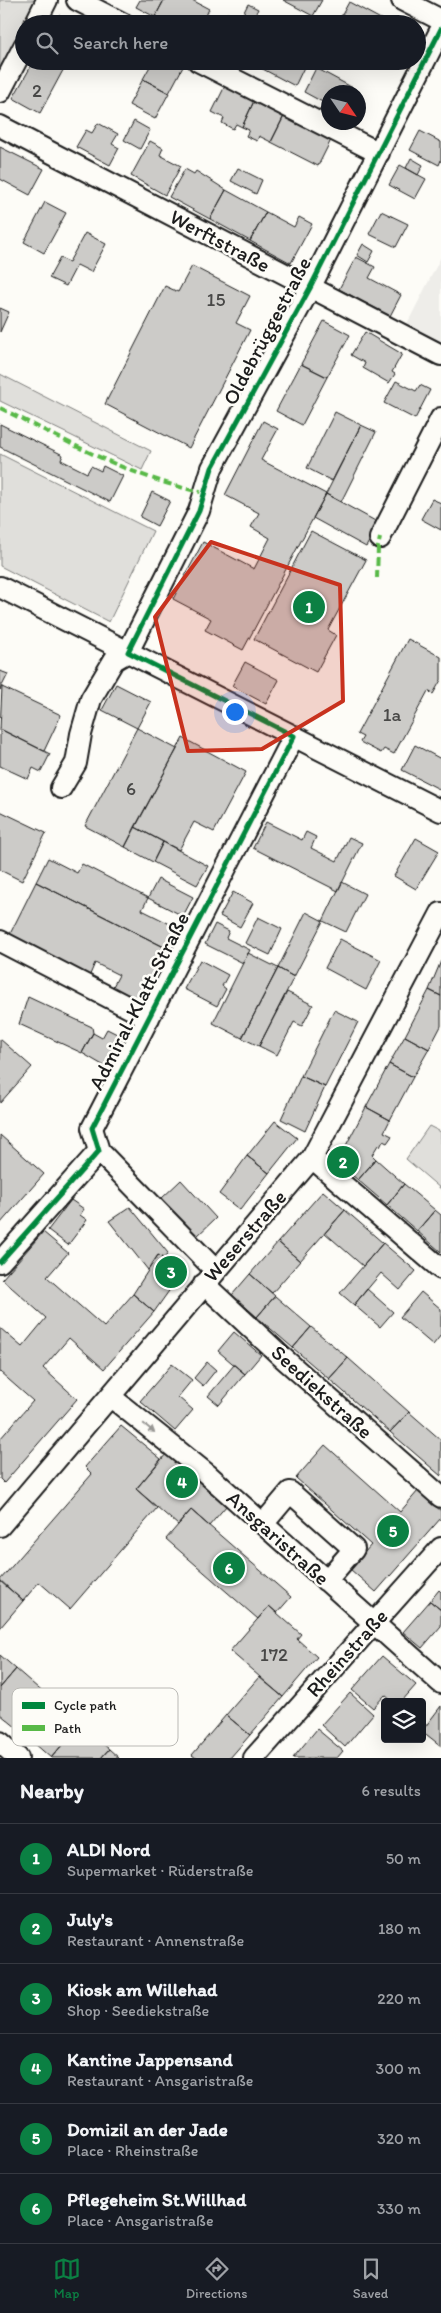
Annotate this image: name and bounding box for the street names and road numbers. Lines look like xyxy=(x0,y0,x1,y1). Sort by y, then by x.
street label: Werftstraße xyxy=(166,204,275,277)
street label: Oldebrüggestraße xyxy=(217,252,316,409)
street label: Admiral-Klatt-Straße xyxy=(83,908,194,1094)
street label: Weserstraße xyxy=(198,1185,291,1287)
street label: Seediekstraße xyxy=(266,1339,378,1444)
street label: Ansgaristraße xyxy=(222,1485,335,1590)
street label: Rheinstraße xyxy=(301,1604,393,1702)

